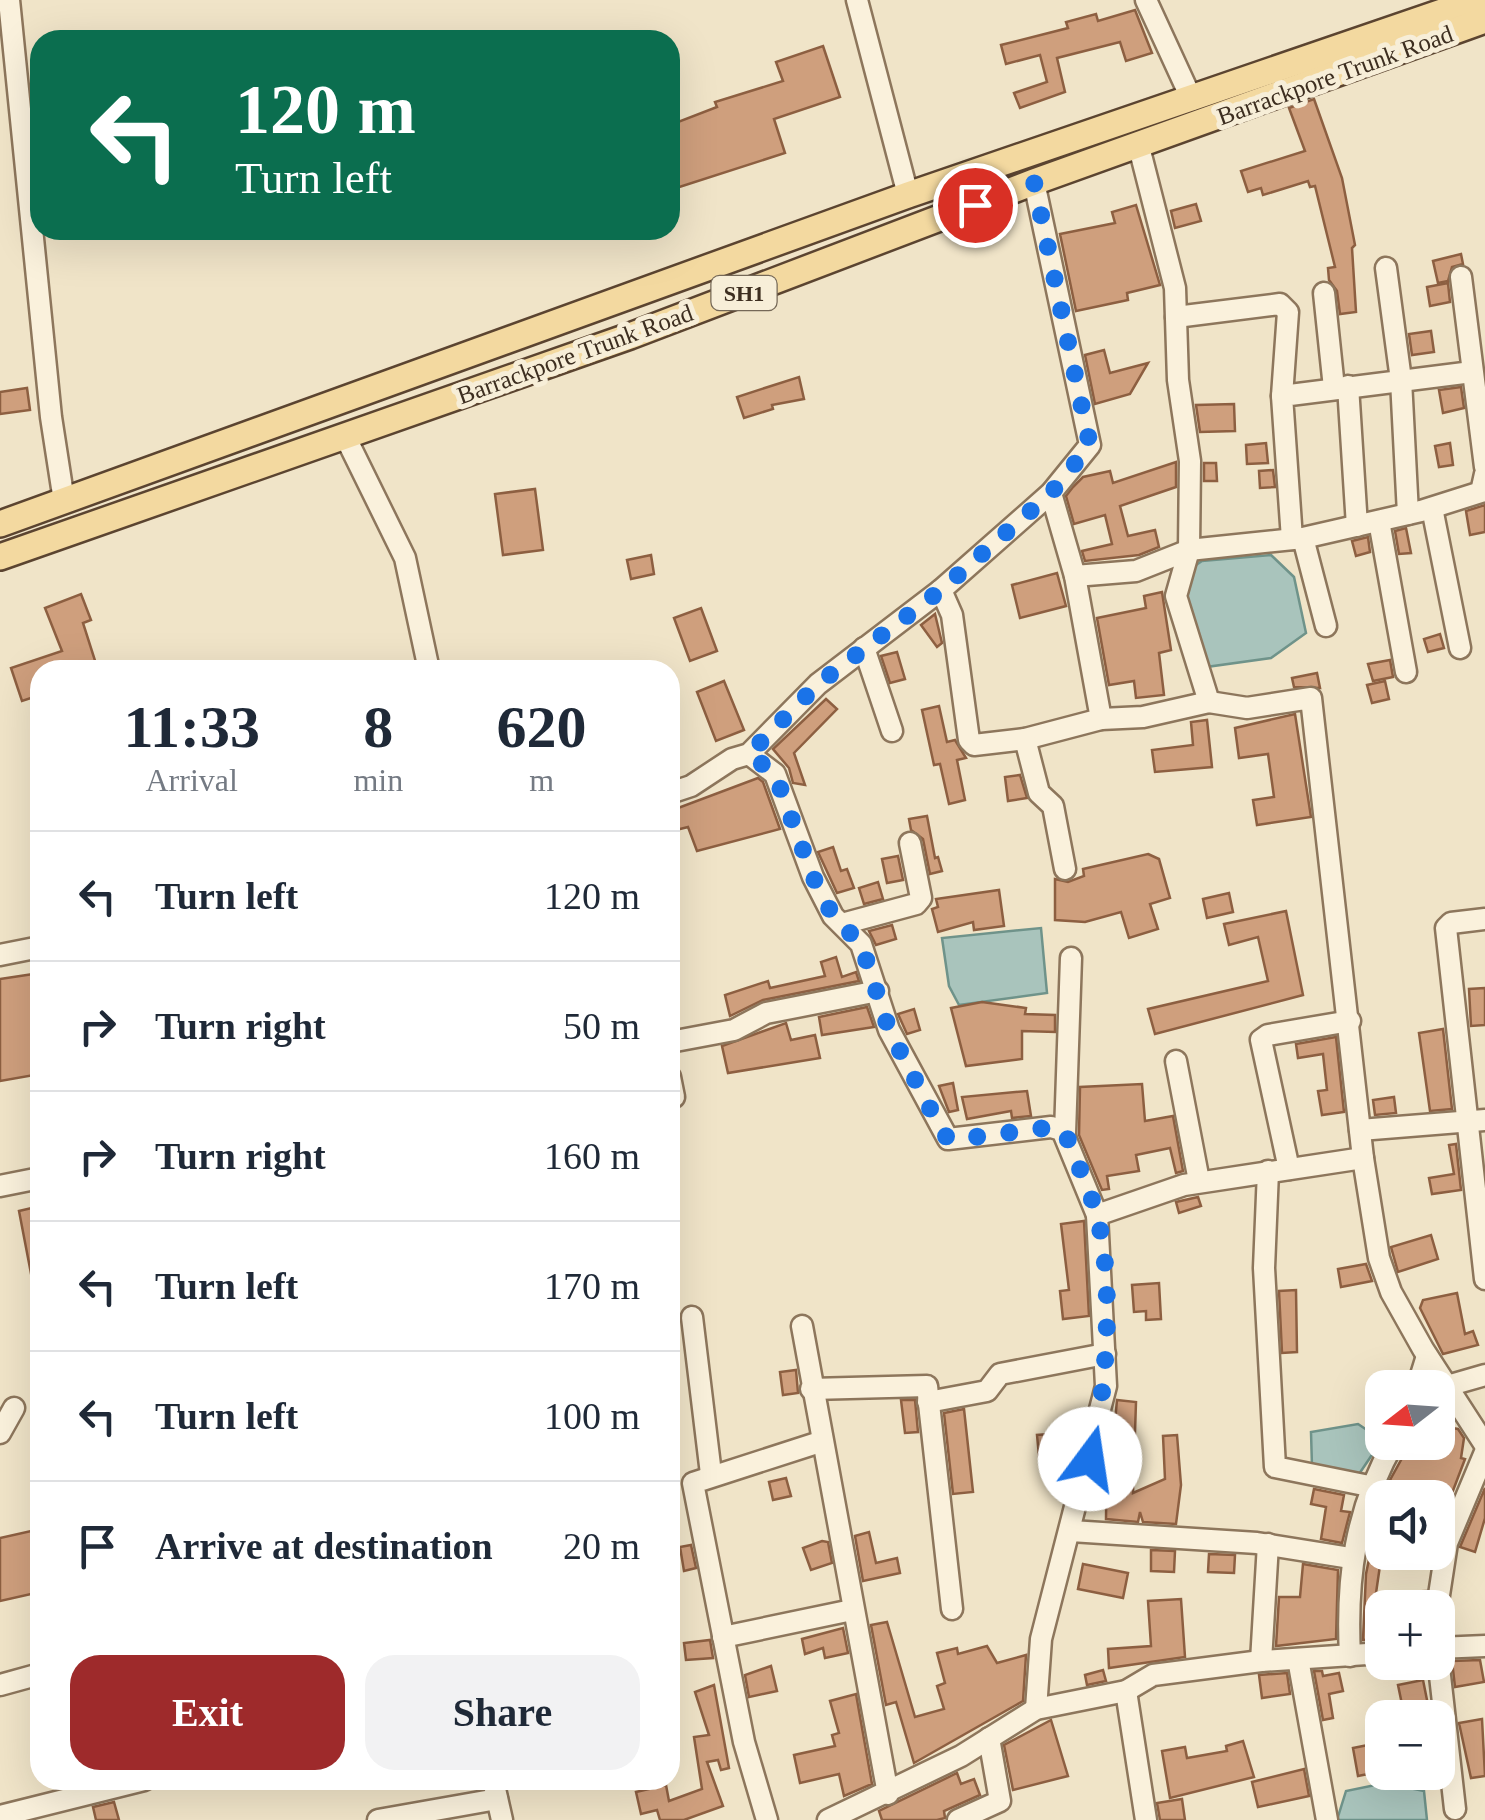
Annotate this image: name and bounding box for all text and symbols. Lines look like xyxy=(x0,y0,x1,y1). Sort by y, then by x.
street label: Barrackpore Trunk Road xyxy=(1214,20,1457,130)
icon: left xyxy=(70,70,200,200)
text: 120 m xyxy=(235,71,416,148)
text: Turn left xyxy=(235,153,392,203)
pin xyxy=(933,163,1018,248)
icon: arrive xyxy=(948,178,1003,233)
road number: SH1 xyxy=(712,276,776,310)
street label: Barrackpore Trunk Road xyxy=(454,299,697,409)
text: 11:33 xyxy=(123,694,260,760)
text: 8 xyxy=(363,694,393,760)
text: 620 xyxy=(497,694,587,760)
text: Arrival xyxy=(146,762,238,798)
text: min xyxy=(353,762,403,798)
text: m xyxy=(529,762,554,798)
icon: left xyxy=(70,869,125,924)
text: Turn left xyxy=(155,875,298,917)
text: 120 m xyxy=(544,875,640,917)
icon: right xyxy=(70,999,125,1054)
text: Turn right xyxy=(155,1005,326,1047)
text: 50 m xyxy=(563,1005,640,1047)
icon: right xyxy=(70,1129,125,1184)
text: Turn right xyxy=(155,1135,326,1177)
text: 160 m xyxy=(544,1135,640,1177)
icon: left xyxy=(70,1259,125,1314)
text: Turn left xyxy=(155,1265,298,1307)
text: 170 m xyxy=(544,1265,640,1307)
north arrow xyxy=(1365,1370,1455,1460)
map controls xyxy=(1365,1370,1455,1790)
icon: left xyxy=(70,1389,125,1444)
text: Turn left xyxy=(155,1395,298,1437)
text: 100 m xyxy=(544,1395,640,1437)
position arrow xyxy=(1038,1407,1142,1511)
button: sound xyxy=(1365,1480,1455,1570)
icon: arrive xyxy=(70,1519,125,1574)
text: Arrive at destination xyxy=(155,1525,493,1567)
text: 20 m xyxy=(563,1525,640,1567)
button: + xyxy=(1365,1590,1455,1680)
button: Exit xyxy=(70,1655,345,1770)
button: Share xyxy=(365,1655,640,1770)
button: − xyxy=(1365,1700,1455,1790)

